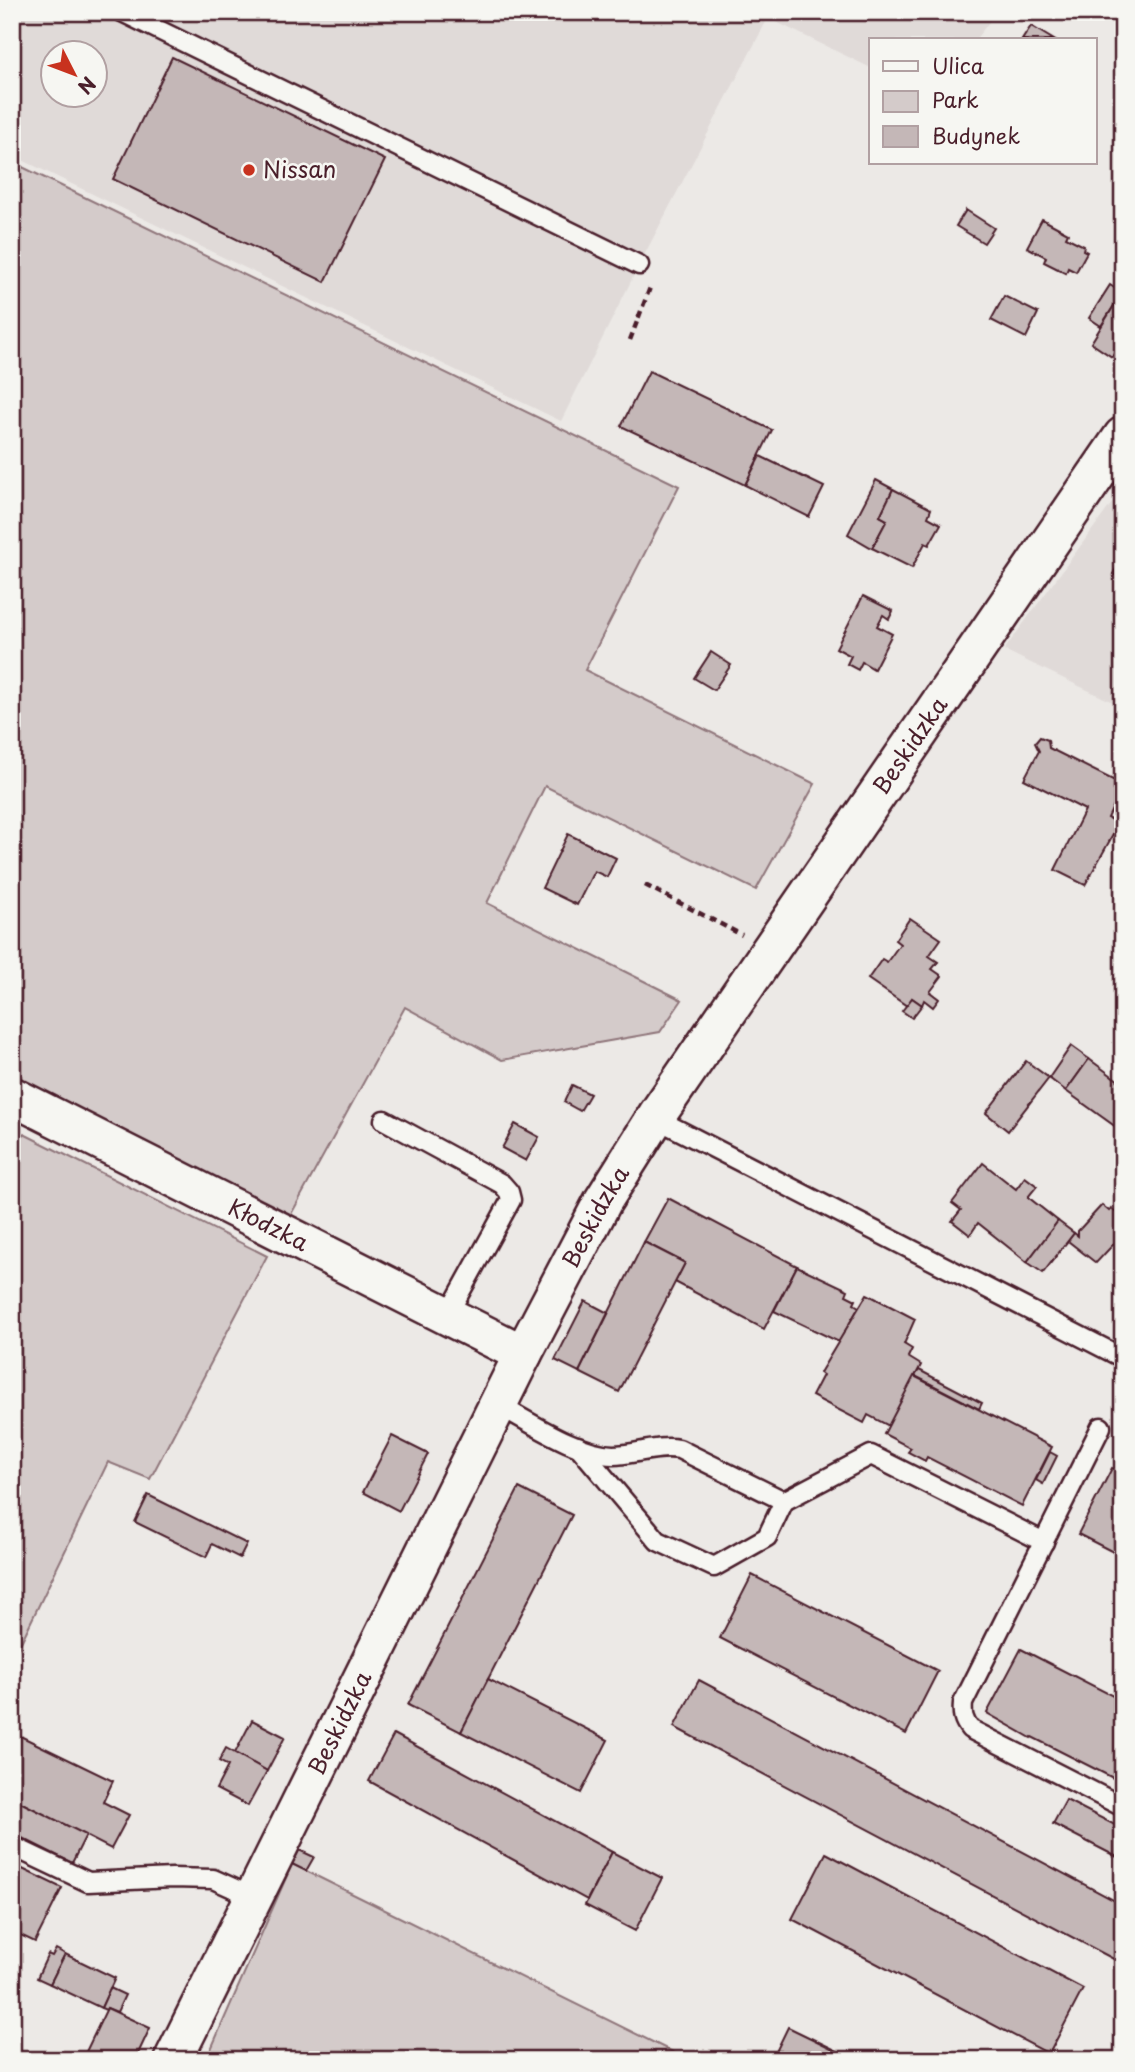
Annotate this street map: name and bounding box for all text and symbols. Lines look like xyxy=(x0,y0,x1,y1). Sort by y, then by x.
north arrow xyxy=(38,38,108,108)
legend xyxy=(869,38,1096,164)
text: Ulica xyxy=(932,49,985,81)
text: N xyxy=(72,71,103,101)
text: Park xyxy=(932,83,979,115)
text: Budynek xyxy=(932,119,1021,151)
place label: Nissan xyxy=(263,151,336,186)
marker: Nissan xyxy=(241,162,257,178)
street label: Beskidzka xyxy=(863,688,956,801)
street label: Beskidzka xyxy=(552,1158,637,1274)
street label: Kłodzka xyxy=(223,1189,316,1259)
street label: Beskidzka xyxy=(298,1664,380,1780)

